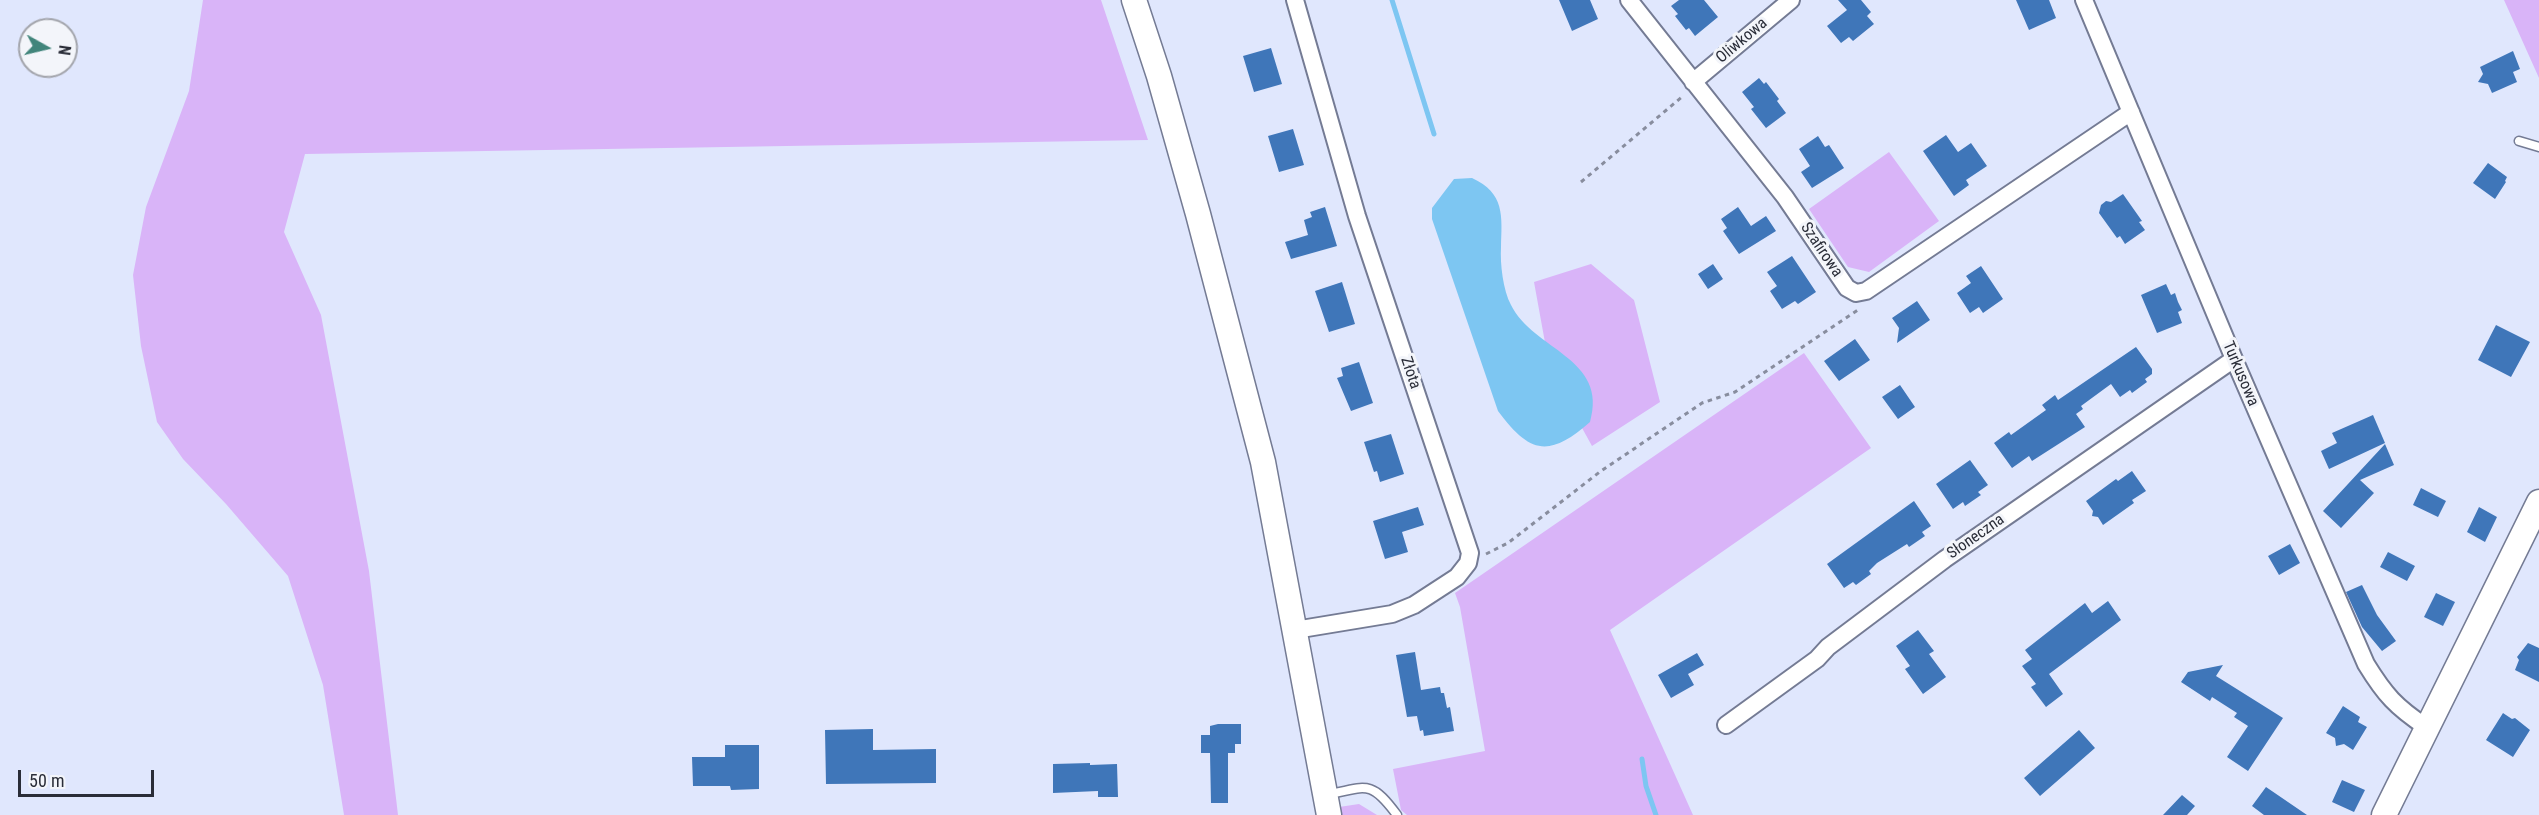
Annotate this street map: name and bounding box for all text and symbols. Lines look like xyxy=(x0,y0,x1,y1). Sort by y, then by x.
street label: Oliwkowa xyxy=(1713,14,1771,68)
north arrow xyxy=(18,18,78,78)
text: N xyxy=(54,44,74,56)
street label: Szafirowa xyxy=(1796,219,1846,281)
street label: Turkusowa xyxy=(2218,339,2262,409)
street label: Złota xyxy=(1396,354,1424,392)
street label: Słoneczna xyxy=(1944,510,2008,564)
scale bar xyxy=(21,758,158,796)
text: 50 m xyxy=(29,770,64,791)

